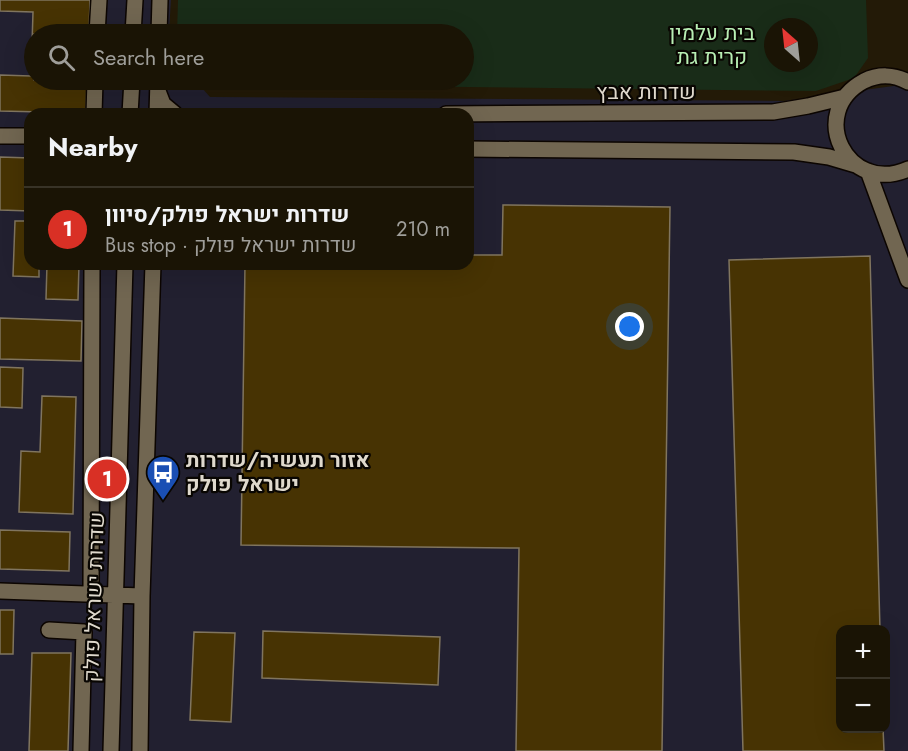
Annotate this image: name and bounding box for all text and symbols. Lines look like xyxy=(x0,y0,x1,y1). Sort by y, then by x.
park label: בית עלמין קרית גת xyxy=(669,18,755,72)
north arrow xyxy=(764,18,818,72)
search box xyxy=(24,24,474,90)
icon: search xyxy=(45,41,78,74)
text: Search here xyxy=(93,41,204,73)
street label: שדרות אבץ xyxy=(596,77,696,107)
text: Nearby xyxy=(48,128,137,166)
text: שדרות ישראל פולק/סיוון xyxy=(105,198,349,230)
text: 1 xyxy=(62,215,73,244)
text: 210 m xyxy=(396,215,450,244)
text: Bus stop · שדרות ישראל פולק xyxy=(105,231,356,260)
your location xyxy=(615,312,644,341)
place label: אזור תעשיה/שדרות ישראל פולק xyxy=(186,445,370,499)
bus stop icon: אזור תעשיה/שדרות ישראל פולק xyxy=(145,454,181,501)
pin: 1 xyxy=(88,456,126,502)
street label: שדרות ישראל פולק xyxy=(76,511,112,683)
map controls xyxy=(836,625,890,733)
button: + xyxy=(836,625,890,679)
button: − xyxy=(836,679,890,733)

